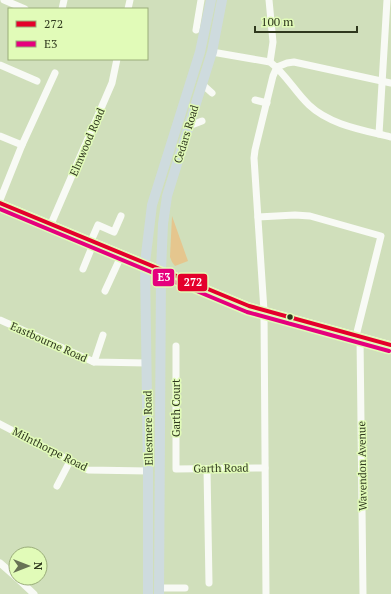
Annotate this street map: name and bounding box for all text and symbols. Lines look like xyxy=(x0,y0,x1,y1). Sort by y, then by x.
legend xyxy=(8,8,148,60)
scale bar xyxy=(255,8,357,34)
text: 100 m xyxy=(261,14,294,29)
text: 272 xyxy=(44,16,63,31)
text: E3 xyxy=(44,36,57,51)
street label: Cedars Road xyxy=(171,103,201,165)
street label: Elmwood Road xyxy=(66,106,108,178)
line badge: E3 xyxy=(152,268,175,287)
text: E3 xyxy=(158,270,170,284)
line badge: 272 xyxy=(177,273,208,292)
text: 272 xyxy=(184,275,202,289)
unlabelled marker xyxy=(285,312,295,322)
street label: Eastbourne Road xyxy=(8,319,90,365)
street label: Garth Court xyxy=(169,379,183,437)
street label: Ellesmere Road xyxy=(140,390,156,466)
street label: Wavendon Avenue xyxy=(354,421,370,511)
street label: Milnthorpe Road xyxy=(10,424,90,474)
street label: Garth Road xyxy=(193,461,249,475)
north arrow xyxy=(8,546,48,586)
text: N xyxy=(31,562,45,571)

